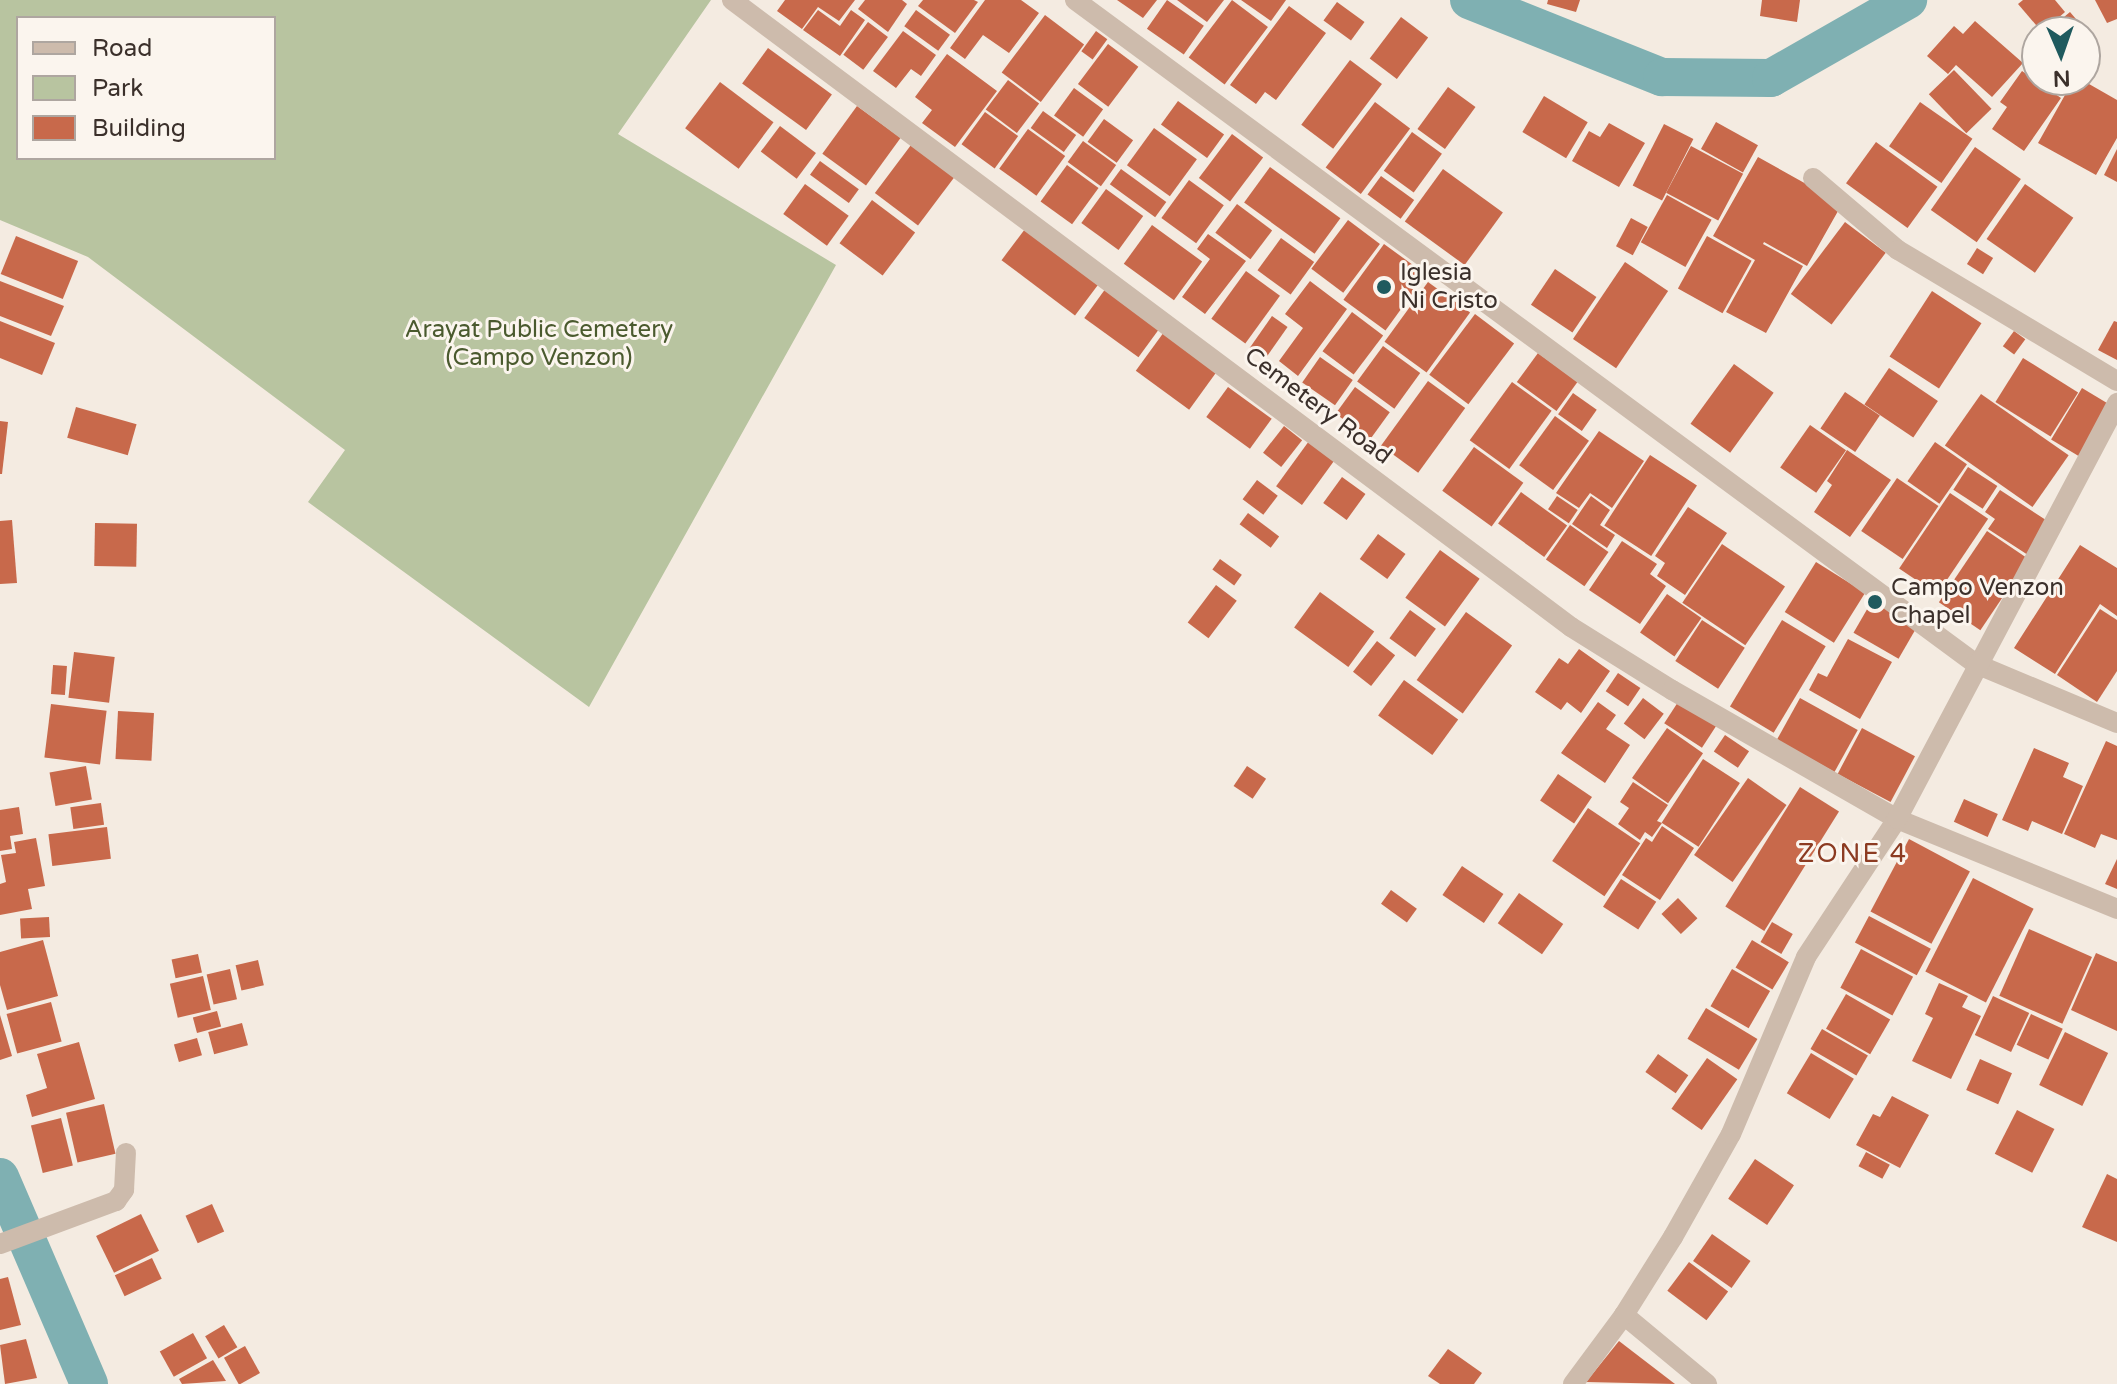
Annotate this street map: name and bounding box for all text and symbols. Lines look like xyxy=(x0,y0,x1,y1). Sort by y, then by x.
legend xyxy=(16,16,276,160)
north arrow xyxy=(2021,16,2101,96)
text: Road xyxy=(92,34,152,63)
text: N xyxy=(2052,65,2071,91)
text: Park xyxy=(92,74,143,103)
text: Building xyxy=(92,114,186,143)
place label: Iglesia Ni Cristo xyxy=(1400,259,1498,315)
marker: Iglesia Ni Cristo xyxy=(1375,278,1393,296)
park label: Arayat Public Cemetery (Campo Venzon) xyxy=(405,316,673,372)
street label: Cemetery Road xyxy=(1239,341,1397,471)
place label: Campo Venzon Chapel xyxy=(1891,574,2064,630)
marker: Campo Venzon Chapel xyxy=(1866,593,1884,611)
district label: ZONE 4 xyxy=(1798,838,1908,870)

